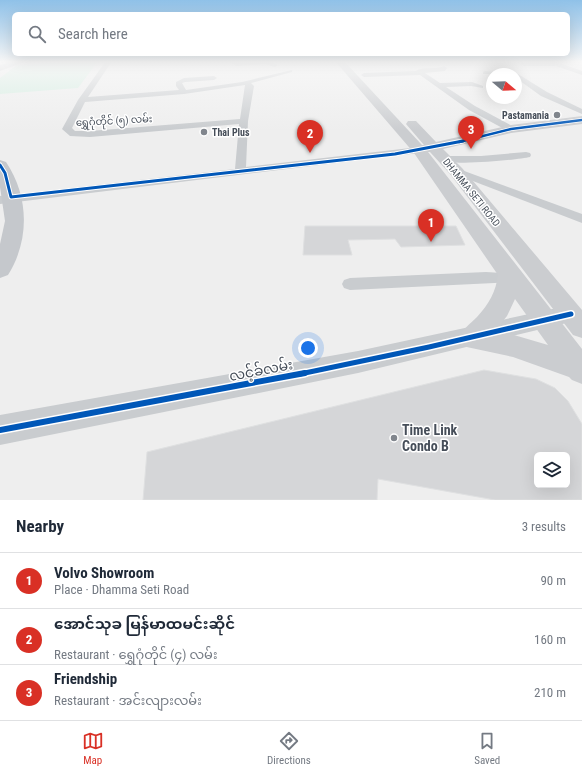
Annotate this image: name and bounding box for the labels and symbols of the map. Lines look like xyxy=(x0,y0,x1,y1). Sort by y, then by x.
north arrow xyxy=(486,68,522,104)
place label: Pastamania xyxy=(502,110,549,121)
marker: Pastamania xyxy=(552,110,562,120)
street label: ရွှေဂုံတိုင် (၅) လမ်း xyxy=(75,111,153,131)
pin: 3 xyxy=(458,116,484,149)
pin: 2 xyxy=(297,120,323,153)
marker: Thai Plus xyxy=(199,127,209,137)
place label: Thai Plus xyxy=(212,127,250,138)
street label: DHAMMA SETI ROAD xyxy=(441,156,502,229)
pin: 1 xyxy=(418,209,444,242)
your location xyxy=(298,338,318,358)
street label: လင့်ခ်လမ်း xyxy=(227,354,295,386)
place label: Time Link Condo B xyxy=(402,422,458,454)
marker: Time Link Condo B xyxy=(389,433,399,443)

